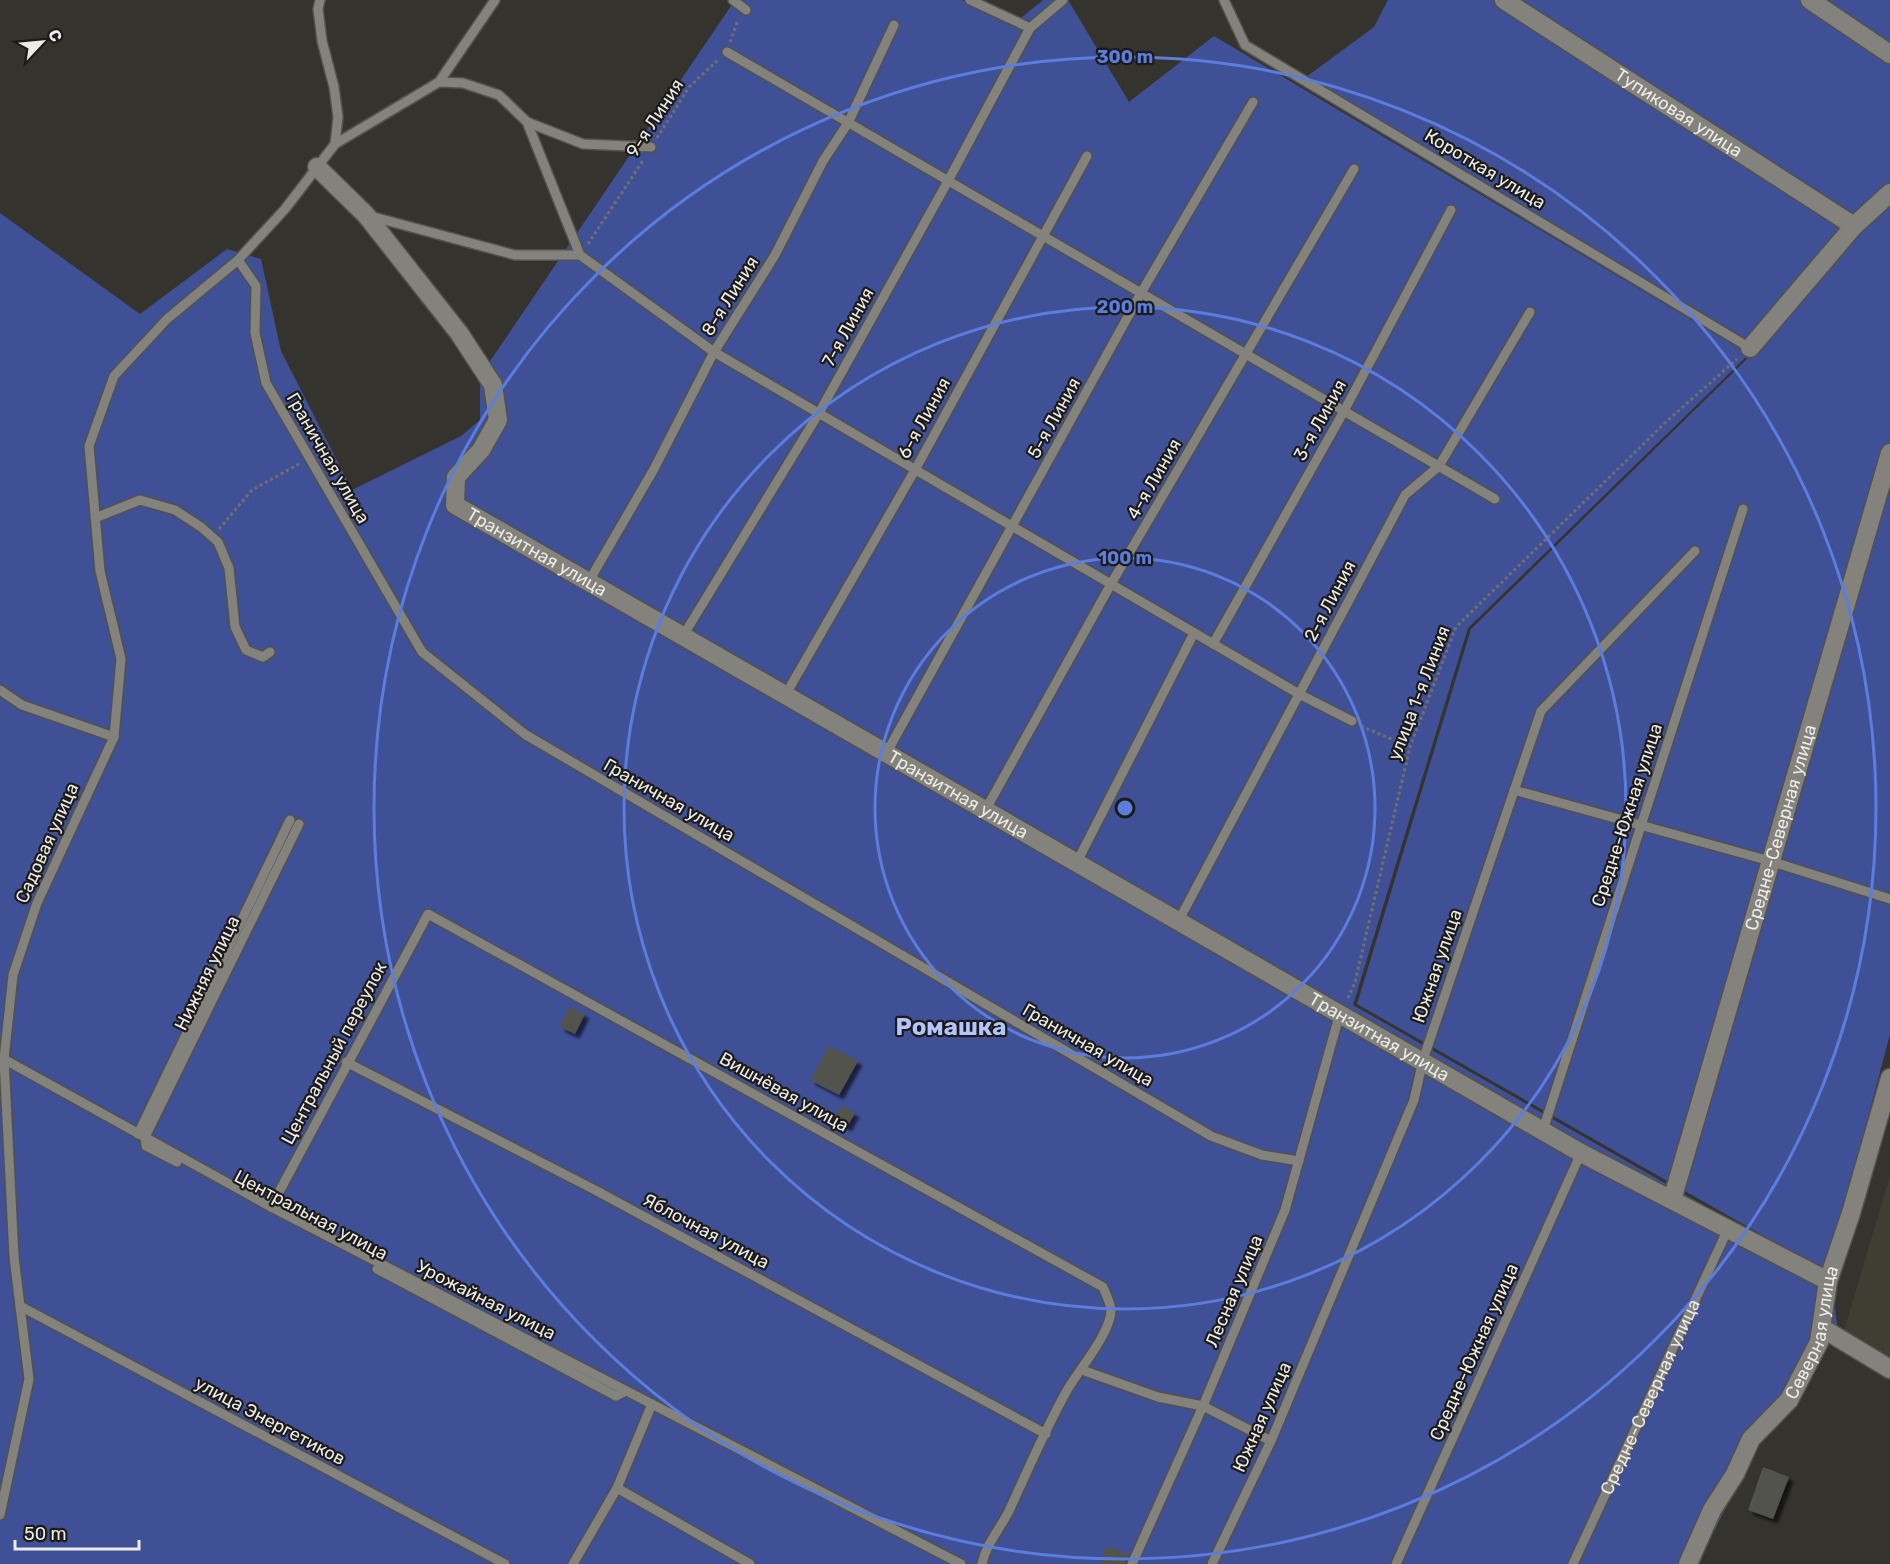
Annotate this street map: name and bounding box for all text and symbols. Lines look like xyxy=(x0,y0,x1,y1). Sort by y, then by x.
north arrow xyxy=(12,12,72,72)
text: С xyxy=(44,26,66,45)
text: 300 m xyxy=(1097,46,1153,68)
street label: Тупиковая улица xyxy=(1611,64,1747,162)
street label: 9-я Линия xyxy=(622,75,688,161)
street label: Короткая улица xyxy=(1421,124,1549,214)
street label: 8-я Линия xyxy=(697,252,763,340)
street label: 7-я Линия xyxy=(817,284,879,370)
text: 200 m xyxy=(1097,296,1153,318)
street label: 6-я Линия xyxy=(893,374,955,462)
street label: 5-я Линия xyxy=(1023,374,1085,462)
street label: 3-я Линия xyxy=(1289,376,1351,464)
street label: Граничная улица xyxy=(282,389,374,527)
street label: 4-я Линия xyxy=(1122,435,1186,523)
street label: Транзитная улица xyxy=(463,503,611,601)
text: 100 m xyxy=(1098,547,1152,569)
street label: 2-я Линия xyxy=(1300,557,1360,645)
street label: улица 1-я Линия xyxy=(1383,623,1455,763)
street label: Средне-Южная улица xyxy=(1587,720,1667,910)
street label: Средне-Северная улица xyxy=(1740,722,1821,933)
street label: Транзитная улица xyxy=(884,745,1032,844)
street label: Граничная улица xyxy=(600,754,738,846)
street label: Садовая улица xyxy=(11,780,83,906)
centre of rings xyxy=(1115,798,1135,818)
street label: Южная улица xyxy=(1407,906,1467,1026)
street label: Нижняя улица xyxy=(170,912,244,1034)
street label: Центральный переулок xyxy=(277,958,392,1148)
street label: Транзитная улица xyxy=(1305,988,1453,1086)
street label: Граничная улица xyxy=(1019,999,1157,1091)
district label: Ромашка xyxy=(895,1013,1007,1041)
street label: Вишнёвая улица xyxy=(716,1047,852,1137)
street label: Центральная улица xyxy=(231,1165,391,1265)
street label: Яблочная улица xyxy=(639,1188,773,1274)
street label: Лесная улица xyxy=(1201,1232,1267,1350)
street label: Урожайная улица xyxy=(413,1255,559,1345)
street label: Средне-Южная улица xyxy=(1425,1260,1523,1444)
street label: Северная улица xyxy=(1780,1263,1843,1403)
street label: Средне-Северная улица xyxy=(1595,1296,1705,1498)
street label: Южная улица xyxy=(1228,1358,1296,1476)
street label: улица Энергетиков xyxy=(191,1372,349,1470)
scale bar xyxy=(15,1513,140,1551)
text: 50 m xyxy=(24,1523,67,1545)

